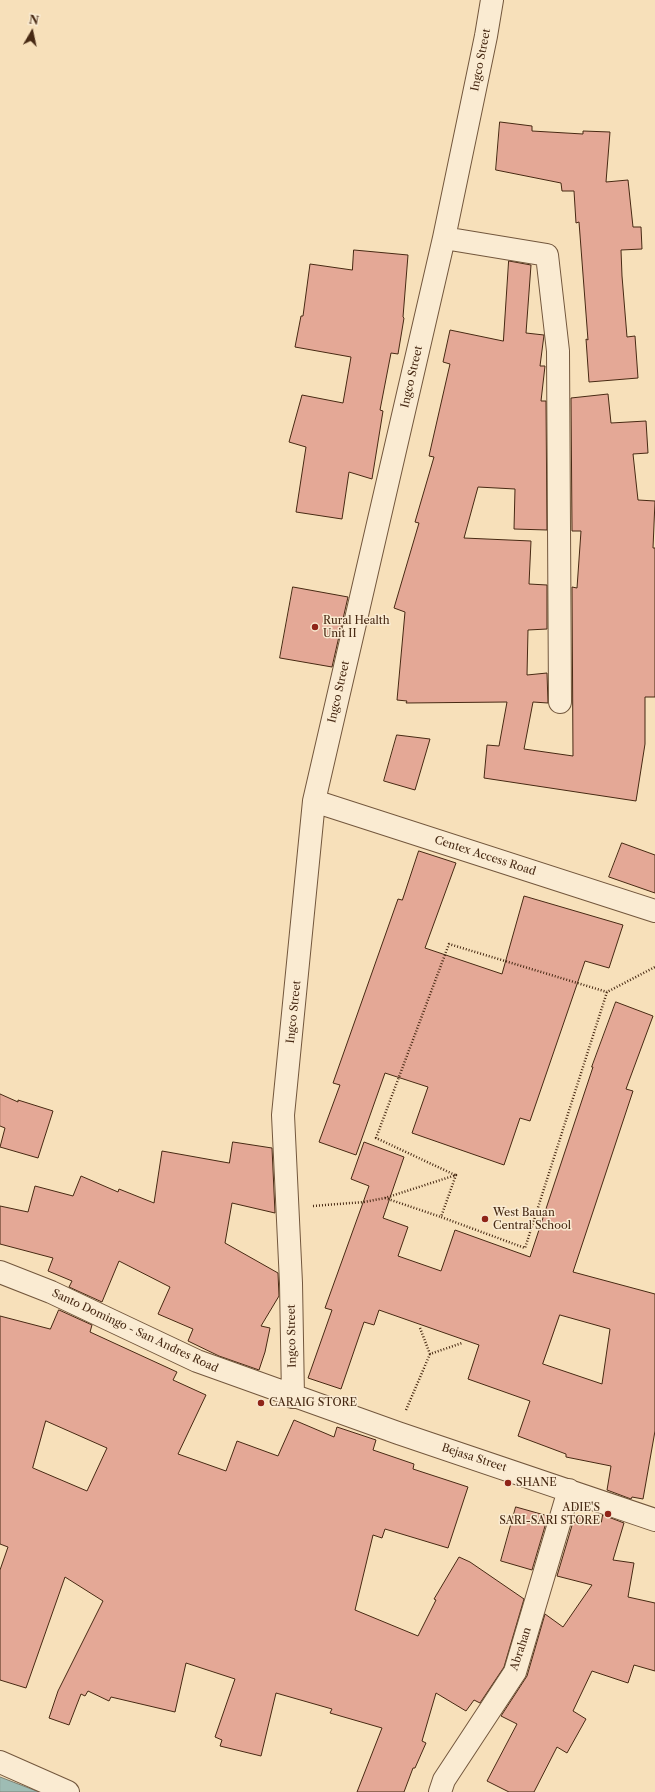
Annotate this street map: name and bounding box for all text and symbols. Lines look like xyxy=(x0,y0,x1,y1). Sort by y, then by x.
north arrow xyxy=(12,12,52,52)
text: N xyxy=(28,12,40,28)
street label: Ingco Street xyxy=(468,28,494,92)
street label: Ingco Street xyxy=(398,345,426,409)
place label: Rural Health Unit II xyxy=(323,614,390,640)
marker: Rural Health Unit II xyxy=(310,622,320,632)
street label: Ingco Street xyxy=(325,660,353,724)
street label: Centex Access Road xyxy=(433,833,537,879)
street label: Ingco Street xyxy=(284,980,304,1044)
place label: West Bauan Central School xyxy=(493,1206,571,1232)
marker: West Bauan Central School xyxy=(480,1214,490,1224)
street label: Santo Domingo - San Andres Road xyxy=(50,1287,220,1375)
street label: Ingco Street xyxy=(285,1304,299,1368)
place label: CARAIG STORE xyxy=(269,1396,357,1410)
marker: CARAIG STORE xyxy=(256,1398,266,1408)
street label: Bejasa Street xyxy=(440,1441,508,1475)
place label: SHANE xyxy=(516,1476,557,1490)
marker: SHANE xyxy=(503,1478,513,1488)
place label: ADIE'S SARI-SARI STORE xyxy=(499,1501,600,1527)
marker: ADIE'S SARI-SARI STORE xyxy=(603,1509,613,1519)
street label: Abrahan xyxy=(508,1626,534,1672)

